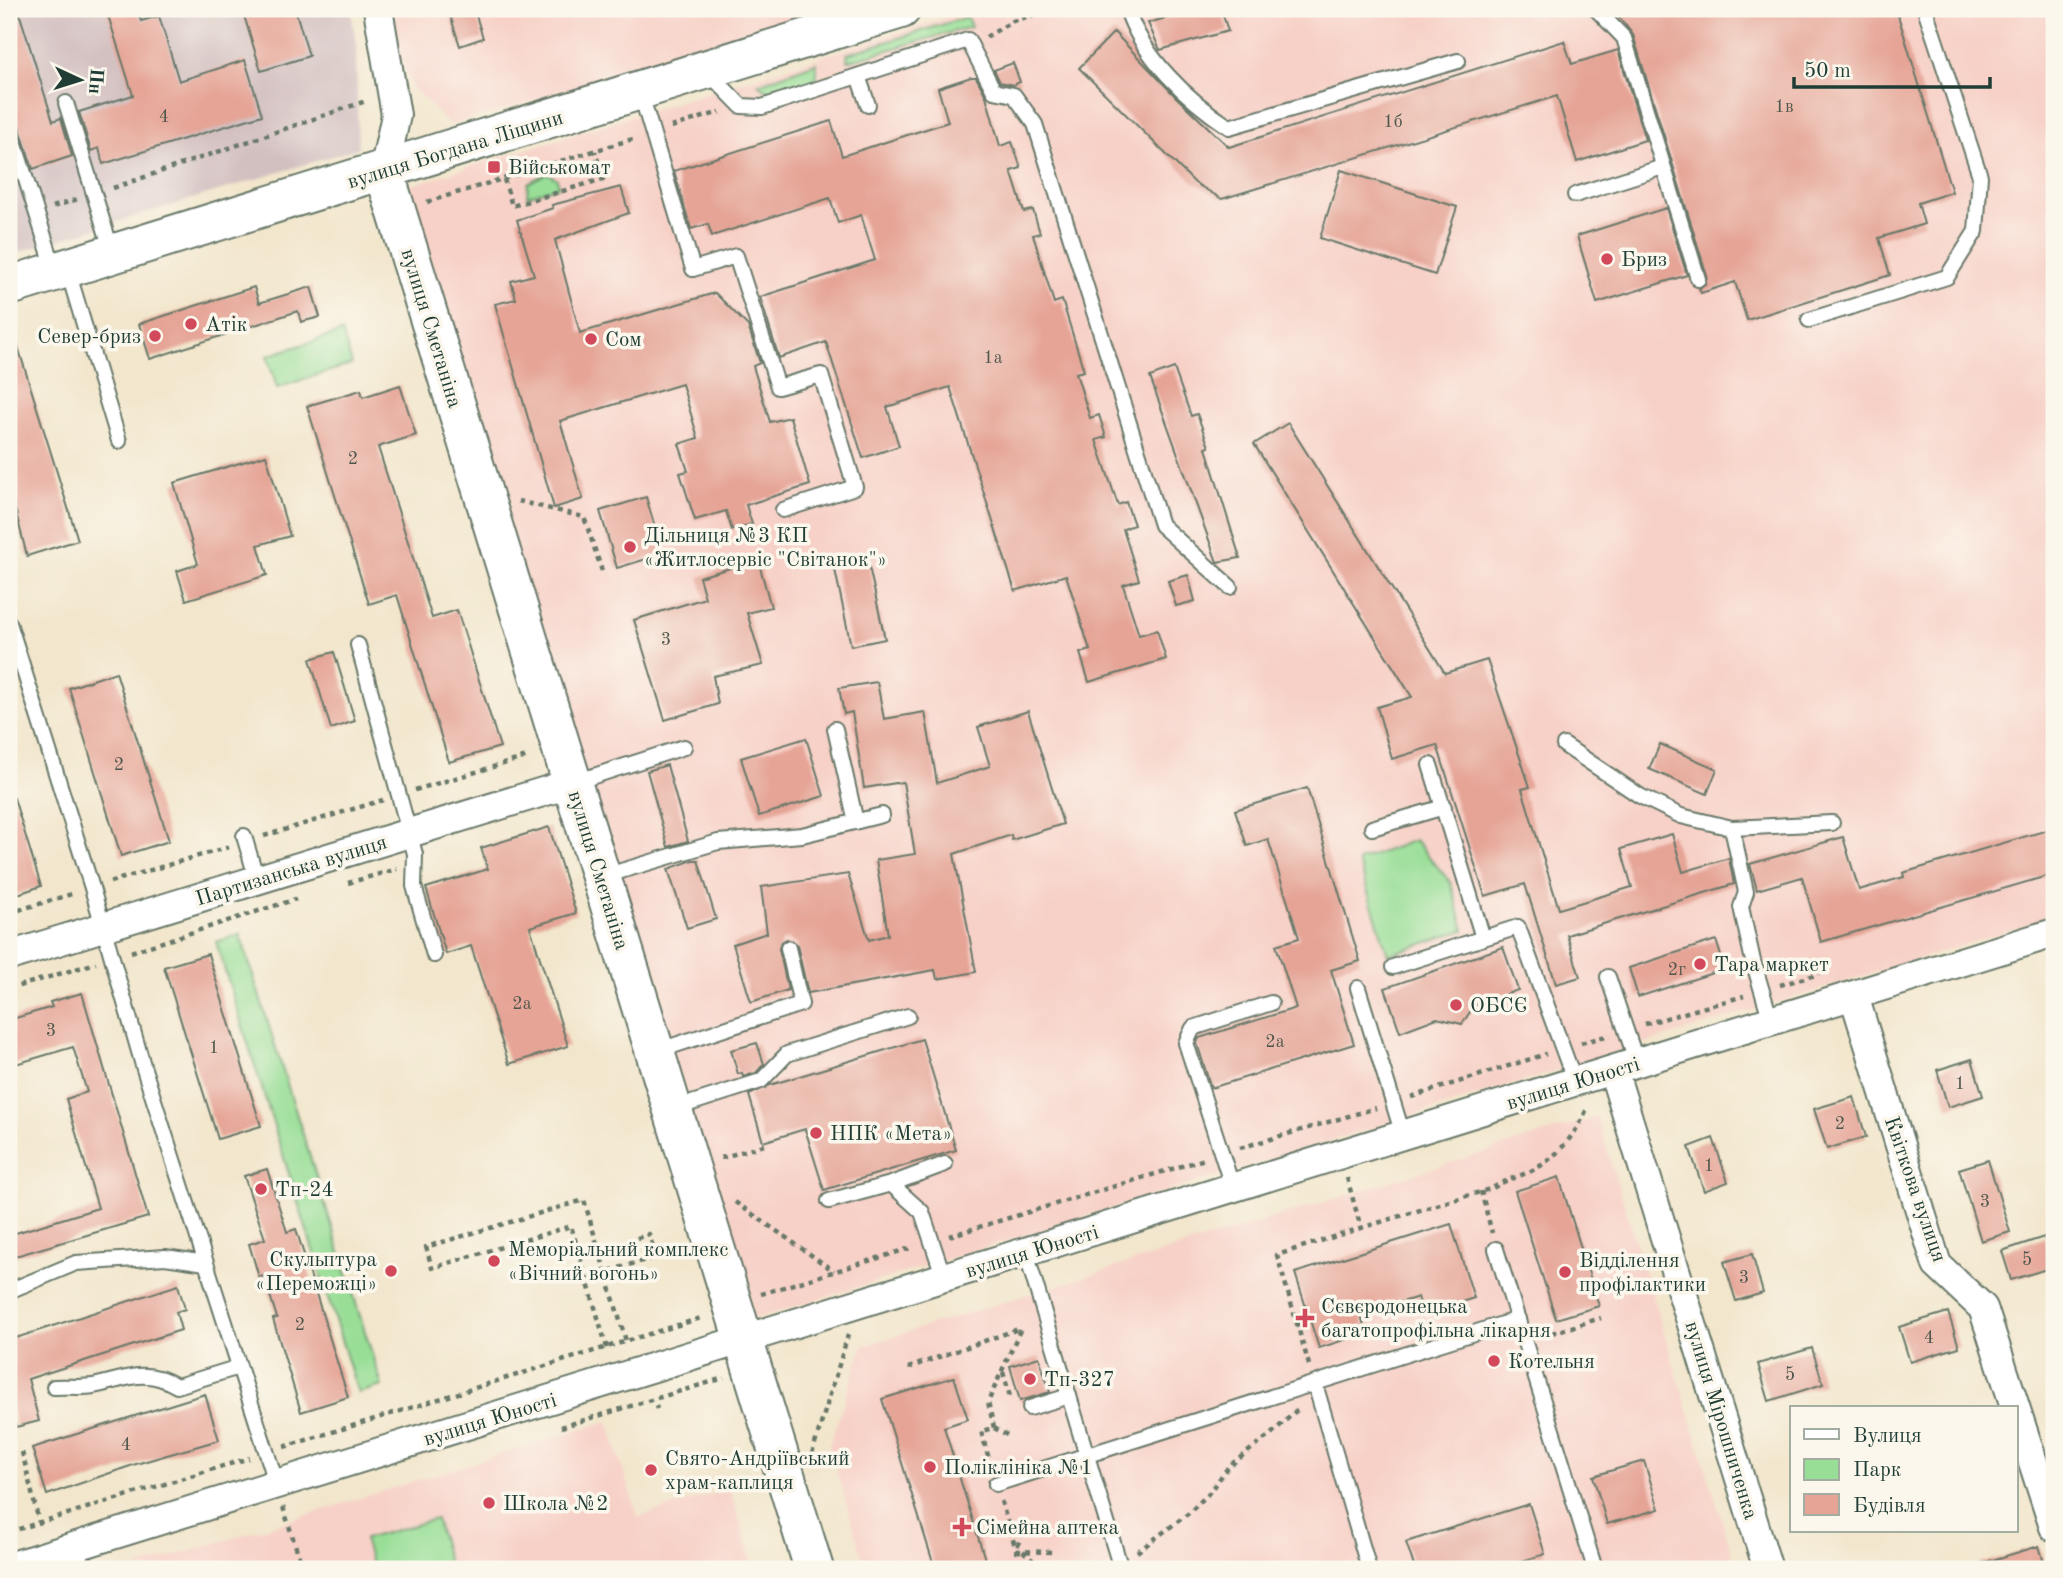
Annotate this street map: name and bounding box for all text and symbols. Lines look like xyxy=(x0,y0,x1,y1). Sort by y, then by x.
north arrow xyxy=(46,46,116,116)
scale bar xyxy=(1794,46,1990,90)
text: 50 m xyxy=(1804,61,1851,82)
text: Пн xyxy=(84,67,105,95)
house number: 1в xyxy=(1774,98,1794,116)
house number: 4 xyxy=(159,108,169,126)
street label: вулиця Богдана Ліщини xyxy=(345,108,566,193)
house number: 1б xyxy=(1383,113,1403,131)
place label: Військомат xyxy=(508,158,611,179)
marker: Військомат xyxy=(486,159,502,175)
street label: вулиця Сметаніна xyxy=(396,246,465,411)
place label: Бриз xyxy=(1621,250,1667,271)
marker: Бриз xyxy=(1599,251,1615,267)
place label: Атік xyxy=(205,315,248,336)
marker: Атік xyxy=(183,316,199,332)
place label: Север-бриз xyxy=(37,327,141,348)
marker: Север-бриз xyxy=(147,328,163,344)
place label: Сом xyxy=(605,330,642,351)
marker: Сом xyxy=(583,331,599,347)
house number: 1а xyxy=(983,349,1003,367)
house number: 2 xyxy=(348,450,358,468)
place label: Дільниця №3 КП «Житлосервіс "Світанок"» xyxy=(644,526,887,571)
marker: Дільниця №3 КП «Житлосервіс "Світанок"» xyxy=(622,539,638,555)
house number: 3 xyxy=(661,631,671,649)
house number: 2 xyxy=(114,756,124,774)
street label: вулиця Сметаніна xyxy=(563,788,632,953)
street label: Партизанська вулиця xyxy=(193,832,390,911)
place label: Тара маркет xyxy=(1714,955,1829,976)
marker: Тара маркет xyxy=(1692,956,1708,972)
house number: 2г xyxy=(1668,961,1686,979)
house number: 2а xyxy=(512,995,532,1013)
place label: ОБСЄ xyxy=(1470,996,1527,1017)
marker: ОБСЄ xyxy=(1448,997,1464,1013)
house number: 3 xyxy=(46,1022,56,1040)
house number: 2а xyxy=(1265,1033,1285,1051)
house number: 1 xyxy=(209,1039,219,1057)
street label: вулиця Юності xyxy=(1504,1054,1642,1115)
house number: 1 xyxy=(1955,1075,1965,1093)
street label: Квіткова вулиця xyxy=(1880,1114,1949,1265)
house number: 2 xyxy=(1835,1115,1845,1133)
place label: НПК «Мета» xyxy=(830,1124,952,1145)
marker: НПК «Мета» xyxy=(808,1125,824,1141)
house number: 1 xyxy=(1704,1157,1714,1175)
place label: Тп-24 xyxy=(275,1180,334,1201)
marker: Тп-24 xyxy=(253,1181,269,1197)
house number: 3 xyxy=(1980,1193,1990,1211)
street label: вулиця Юності xyxy=(963,1222,1101,1283)
place label: Меморіальний комплекс «Вічний вогонь» xyxy=(508,1240,728,1285)
place label: Скульптура «Переможці» xyxy=(255,1250,377,1295)
place label: Відділення профілактики xyxy=(1579,1251,1706,1296)
house number: 5 xyxy=(2022,1251,2032,1269)
marker: Меморіальний комплекс «Вічний вогонь» xyxy=(486,1253,502,1269)
marker: Скульптура «Переможці» xyxy=(383,1263,399,1279)
marker: Відділення профілактики xyxy=(1557,1264,1573,1280)
house number: 3 xyxy=(1739,1269,1749,1287)
place label: Сєвєродонецька багатопрофільна лікарня xyxy=(1321,1297,1551,1342)
marker: Сєвєродонецька багатопрофільна лікарня xyxy=(1295,1308,1315,1328)
house number: 2 xyxy=(295,1316,305,1334)
street label: вулиця Мірошниченка xyxy=(1680,1319,1761,1522)
house number: 4 xyxy=(1924,1329,1934,1347)
place label: Котельня xyxy=(1508,1352,1595,1373)
marker: Котельня xyxy=(1486,1353,1502,1369)
house number: 5 xyxy=(1785,1366,1795,1384)
place label: Тп-327 xyxy=(1044,1370,1115,1391)
marker: Тп-327 xyxy=(1022,1371,1038,1387)
street label: вулиця Юності xyxy=(421,1390,559,1451)
legend xyxy=(1790,1406,2018,1532)
text: Вулиця xyxy=(1853,1426,1922,1447)
house number: 4 xyxy=(121,1436,131,1454)
place label: Свято-Андріївський храм-каплиця xyxy=(665,1449,850,1494)
place label: Поліклініка №1 xyxy=(944,1458,1093,1479)
marker: Поліклініка №1 xyxy=(922,1459,938,1475)
text: Парк xyxy=(1853,1460,1902,1481)
marker: Свято-Андріївський храм-каплиця xyxy=(643,1462,659,1478)
place label: Школа №2 xyxy=(503,1494,609,1515)
marker: Школа №2 xyxy=(481,1495,497,1511)
text: Будівля xyxy=(1853,1496,1926,1517)
place label: Сімейна аптека xyxy=(976,1518,1119,1539)
marker: Сімейна аптека xyxy=(954,1519,970,1535)

